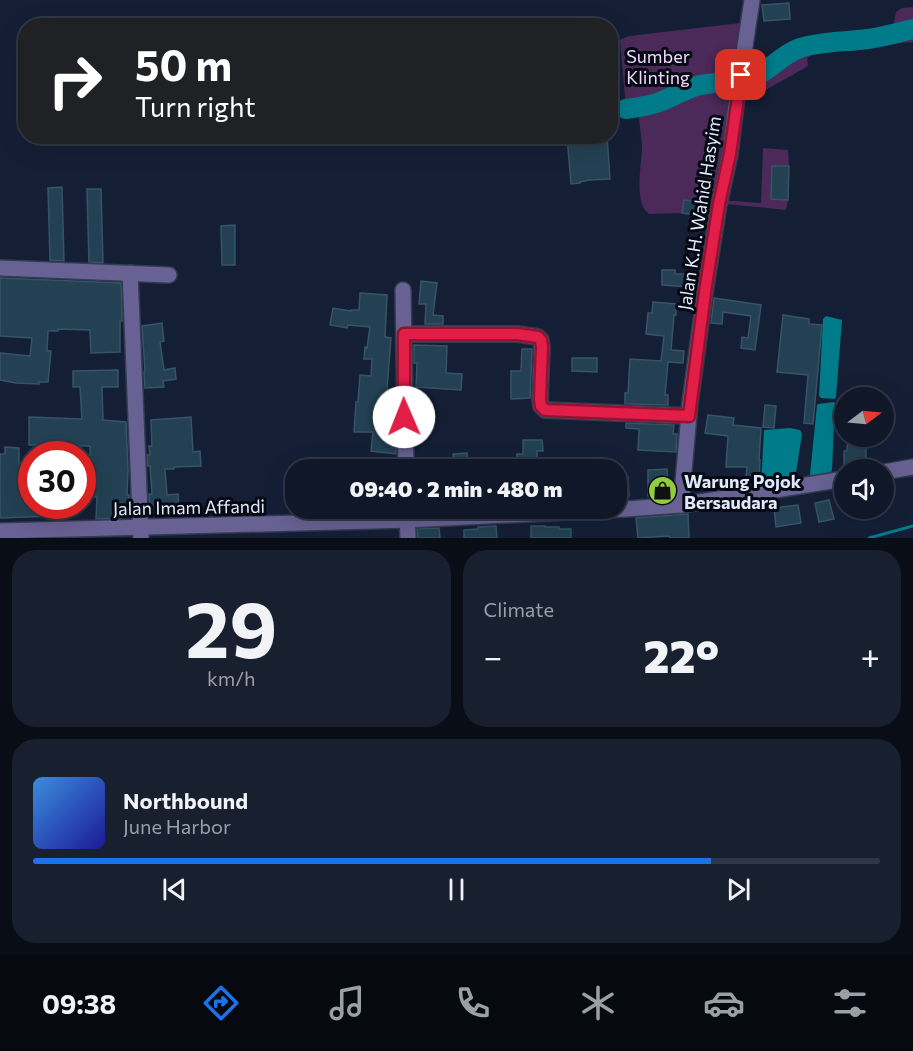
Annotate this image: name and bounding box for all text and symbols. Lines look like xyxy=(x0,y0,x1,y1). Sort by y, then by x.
text: 50 m xyxy=(135,38,232,90)
icon: right xyxy=(36,42,114,120)
park label: Sumber Klinting xyxy=(626,45,690,88)
pin xyxy=(715,49,766,100)
icon: arrive xyxy=(724,58,757,91)
text: Turn right xyxy=(135,90,255,123)
street label: Jalan K.H. Wahid Hasyim xyxy=(673,114,725,312)
position arrow xyxy=(372,385,436,449)
north arrow xyxy=(834,387,894,447)
map controls xyxy=(834,387,894,519)
speed limit sign: 30 xyxy=(18,441,96,519)
button: sound xyxy=(834,459,894,519)
place label: Warung Pojok Bersaudara xyxy=(684,470,802,513)
text: 09:40 · 2 min · 480 m xyxy=(349,475,563,502)
shop icon: Warung Pojok Bersaudara xyxy=(647,475,679,507)
street label: Jalan Imam Affandi xyxy=(113,495,265,519)
text: 29 xyxy=(185,579,277,674)
text: Climate xyxy=(484,597,554,621)
text: 22° xyxy=(644,627,719,682)
text: − xyxy=(484,635,502,676)
text: + xyxy=(861,635,880,676)
text: km/h xyxy=(207,666,256,690)
text: Northbound xyxy=(123,787,248,814)
text: June Harbor xyxy=(123,814,231,838)
icon: previous xyxy=(158,873,191,906)
icon: pause xyxy=(440,873,473,906)
icon: next xyxy=(722,873,755,906)
icon: directions xyxy=(200,982,242,1024)
icon: music xyxy=(326,982,368,1024)
icon: phone xyxy=(452,982,494,1024)
icon: climate xyxy=(577,982,619,1024)
icon: car xyxy=(703,982,745,1024)
icon: filters xyxy=(829,982,871,1024)
text: 09:38 xyxy=(42,987,116,1020)

